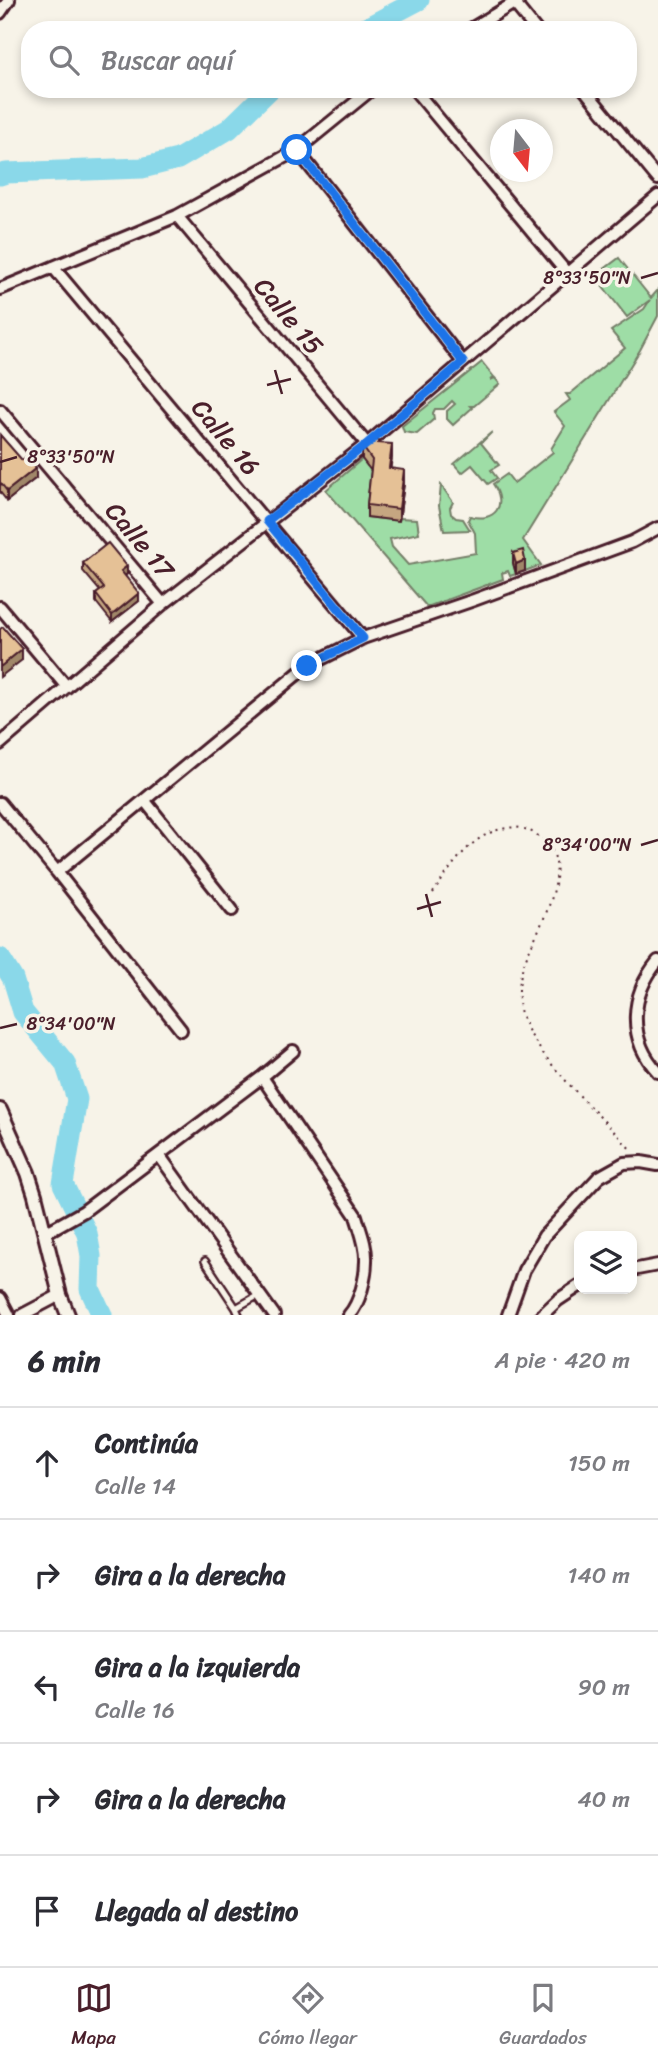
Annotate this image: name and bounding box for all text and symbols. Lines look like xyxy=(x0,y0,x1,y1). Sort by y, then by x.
search box xyxy=(21,21,637,98)
text: Buscar aquí xyxy=(101,37,234,83)
icon: search xyxy=(45,41,83,79)
north arrow xyxy=(490,119,553,182)
route start xyxy=(281,134,312,165)
text: 8°33'50"N xyxy=(543,262,631,294)
street label: Calle 15 xyxy=(242,266,336,366)
street label: Calle 16 xyxy=(179,388,273,486)
text: 8°33'50"N xyxy=(27,441,115,473)
street label: Calle 17 xyxy=(93,491,188,591)
route end xyxy=(291,650,322,681)
text: 8°34'00"N xyxy=(542,829,632,861)
text: 8°34'00"N xyxy=(26,1008,116,1040)
map controls xyxy=(574,1231,637,1294)
button: layers xyxy=(574,1231,637,1294)
text: 6 min xyxy=(28,1334,100,1388)
text: A pie · 420 m xyxy=(495,1340,630,1381)
text: Continúa xyxy=(95,1420,198,1466)
text: 150 m xyxy=(568,1443,630,1484)
icon: ahead xyxy=(28,1444,66,1482)
text: Calle 14 xyxy=(95,1466,176,1507)
text: Gira a la derecha xyxy=(95,1552,286,1598)
text: 140 m xyxy=(568,1555,630,1596)
icon: right xyxy=(28,1556,66,1594)
text: Gira a la izquierda xyxy=(95,1644,300,1690)
text: 90 m xyxy=(578,1667,630,1708)
icon: left xyxy=(28,1668,66,1706)
text: Calle 16 xyxy=(95,1690,175,1731)
text: Gira a la derecha xyxy=(95,1776,286,1822)
text: 40 m xyxy=(577,1779,630,1820)
icon: right xyxy=(28,1780,66,1818)
text: Llegada al destino xyxy=(95,1888,298,1934)
icon: arrive xyxy=(28,1892,66,1930)
tab: Mapa xyxy=(71,1979,116,2054)
tab: Cómo llegar xyxy=(259,1979,357,2054)
tab: Guardados xyxy=(499,1979,587,2054)

